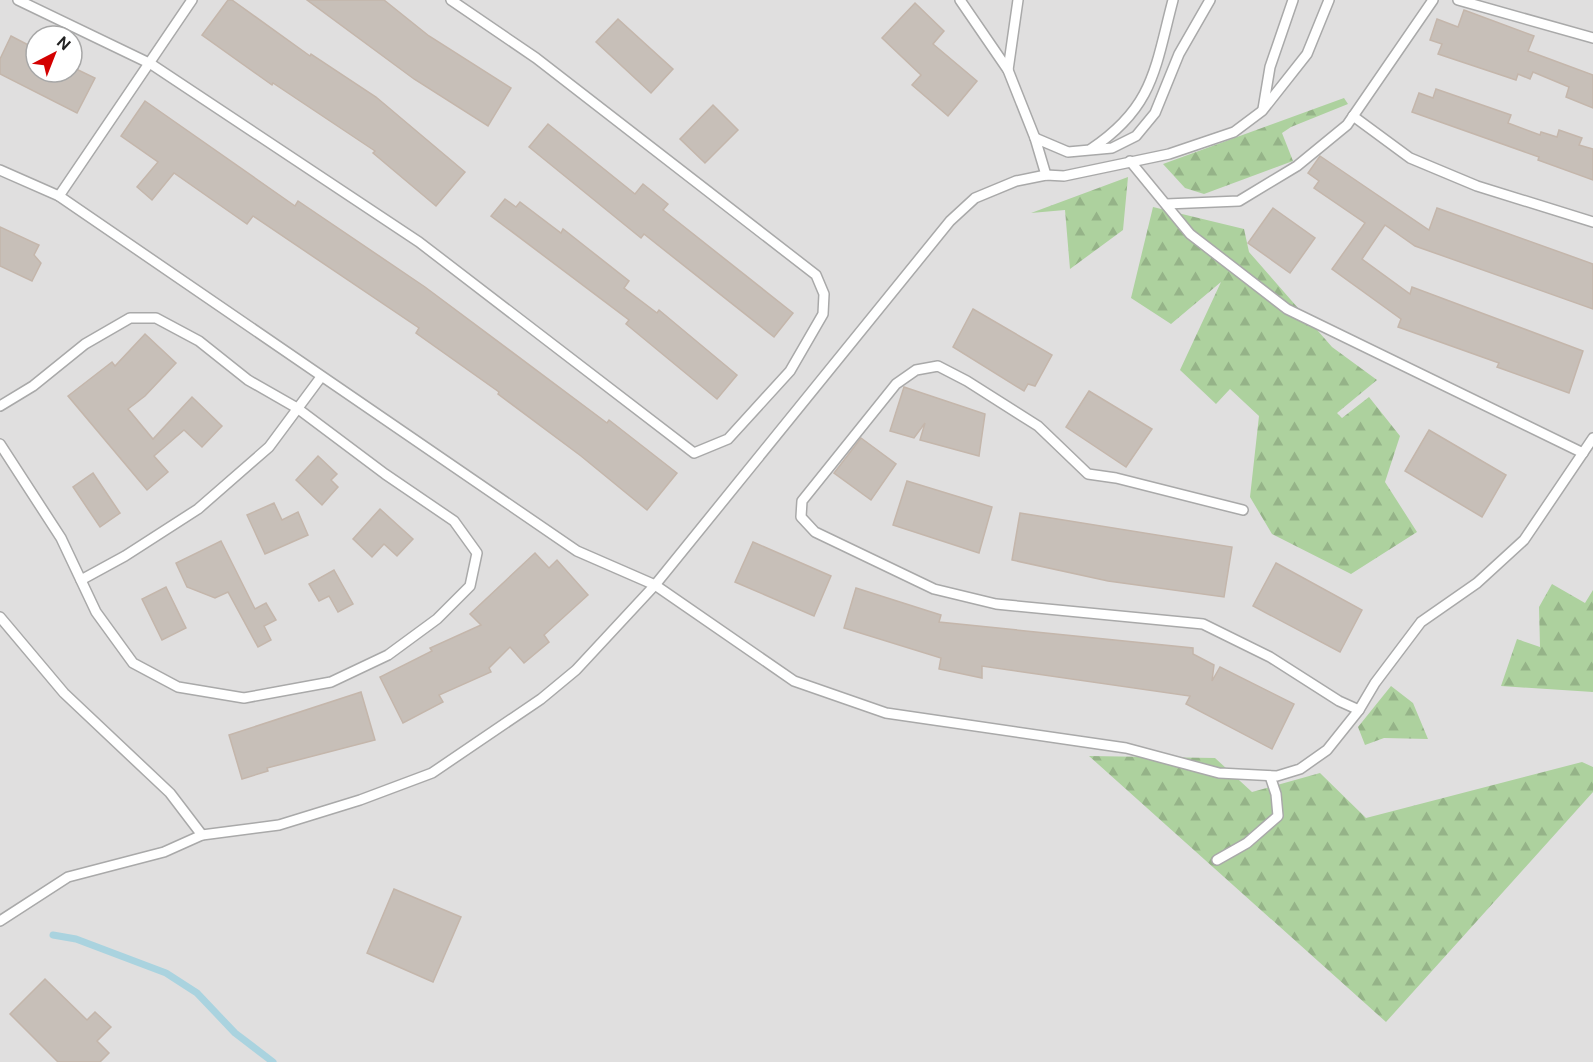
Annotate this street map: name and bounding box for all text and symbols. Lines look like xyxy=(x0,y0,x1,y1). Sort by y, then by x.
north arrow xyxy=(24,24,84,84)
text: N xyxy=(52,32,75,55)

